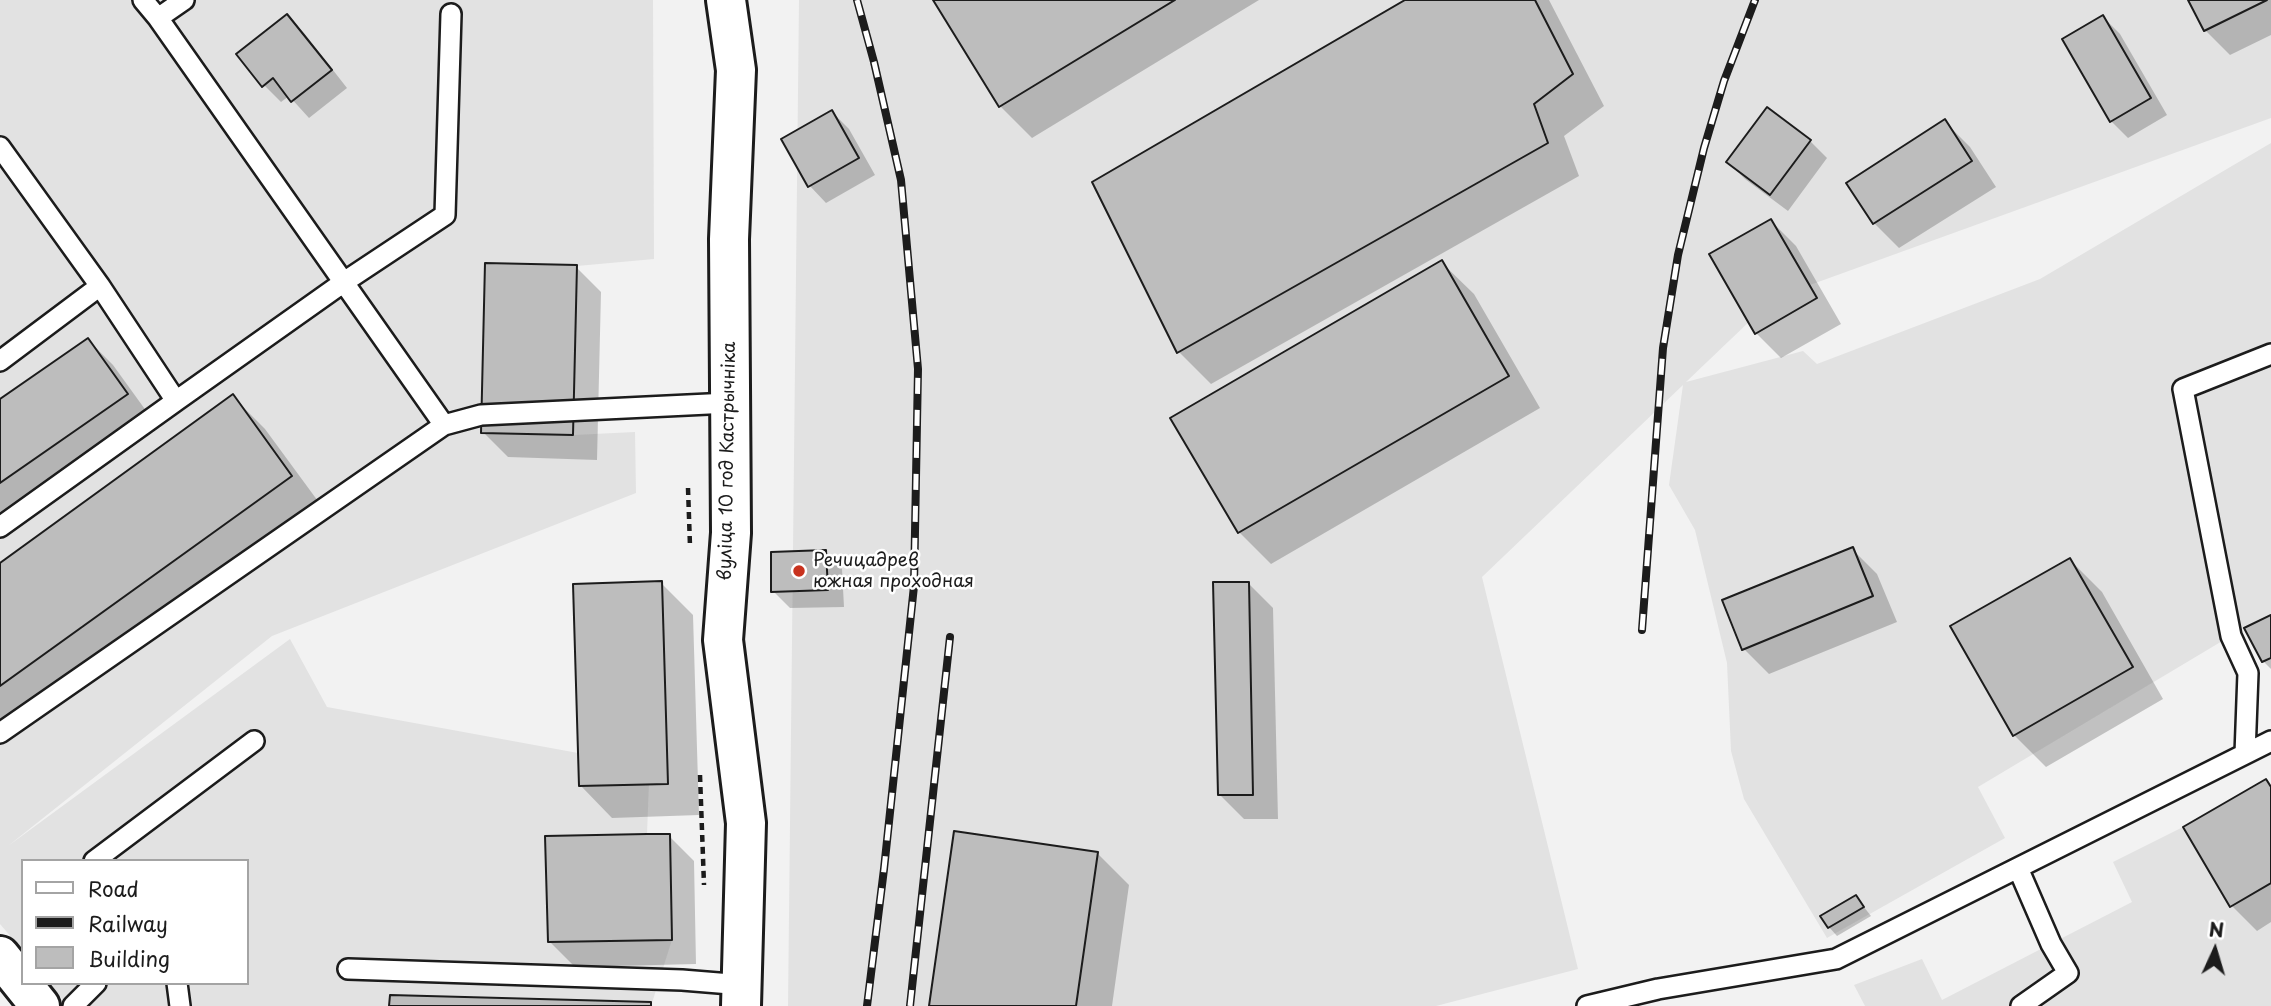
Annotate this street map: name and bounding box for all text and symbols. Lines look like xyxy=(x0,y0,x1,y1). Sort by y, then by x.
street label: вуліца 10 год Кастрычніка xyxy=(715,341,741,581)
place label: Речицадрев южная проходная xyxy=(813,550,974,592)
marker: Речицадрев южная проходная xyxy=(791,563,807,579)
legend xyxy=(21,859,248,985)
text: Road xyxy=(88,872,139,904)
text: Railway xyxy=(88,907,168,939)
north arrow xyxy=(2180,915,2250,985)
text: N xyxy=(2208,915,2225,944)
text: Building xyxy=(88,942,170,974)

